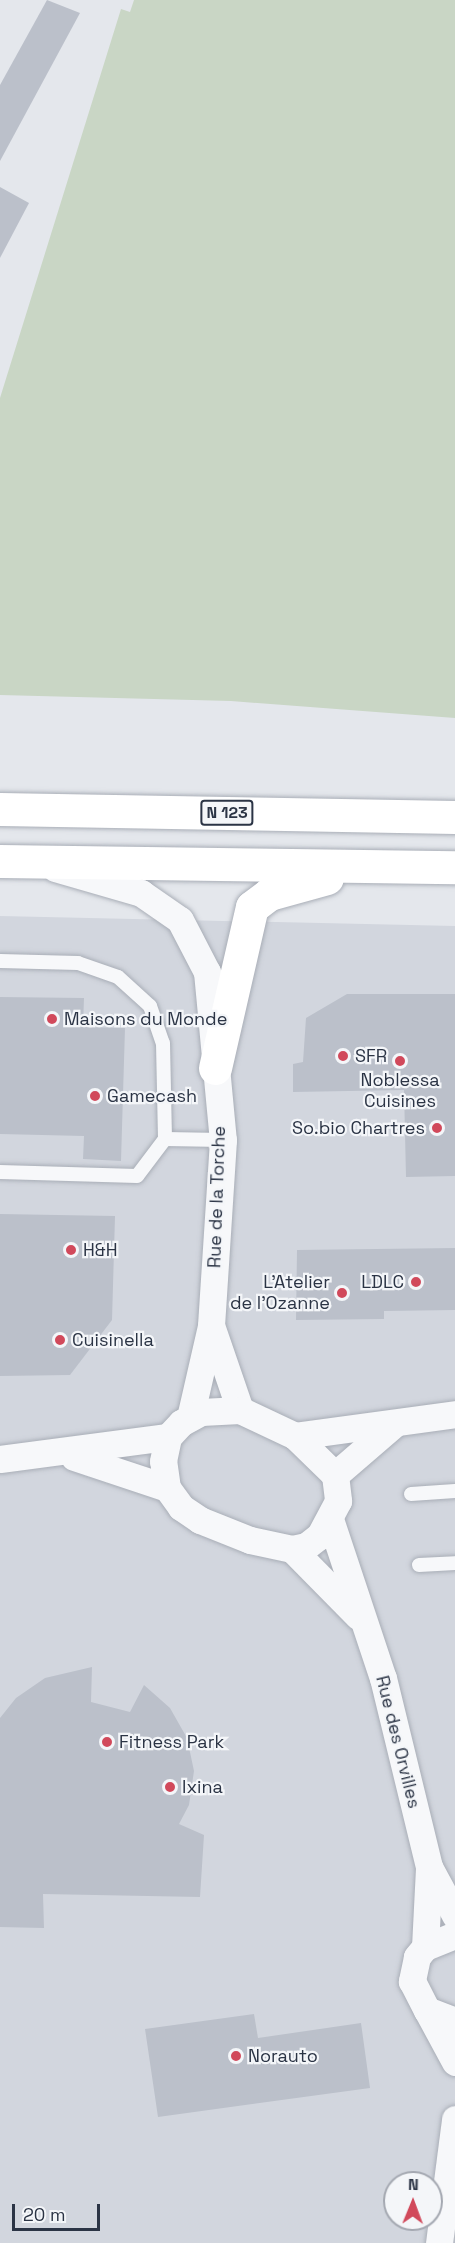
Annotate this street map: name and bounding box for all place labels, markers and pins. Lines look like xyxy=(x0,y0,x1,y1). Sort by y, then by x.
place label: Maisons du Monde xyxy=(64,1008,227,1030)
marker: Maisons du Monde xyxy=(45,1012,59,1026)
place label: SFR xyxy=(355,1045,387,1067)
marker: SFR xyxy=(336,1049,350,1063)
marker: Noblessa Cuisines xyxy=(393,1054,407,1068)
place label: Noblessa Cuisines xyxy=(361,1070,439,1112)
place label: Gamecash xyxy=(107,1085,197,1107)
marker: Gamecash xyxy=(88,1089,102,1103)
place label: So.bio Chartres xyxy=(292,1117,425,1139)
marker: So.bio Chartres xyxy=(430,1121,444,1135)
place label: H&H xyxy=(83,1239,117,1261)
marker: H&H xyxy=(64,1243,78,1257)
place label: LDLC xyxy=(361,1271,404,1293)
place label: L'Atelier de l'Ozanne xyxy=(230,1272,330,1314)
marker: LDLC xyxy=(409,1275,423,1289)
marker: L'Atelier de l'Ozanne xyxy=(335,1286,349,1300)
place label: Cuisinella xyxy=(72,1329,154,1351)
marker: Cuisinella xyxy=(53,1333,67,1347)
place label: Fitness Park xyxy=(119,1731,224,1753)
marker: Fitness Park xyxy=(100,1735,114,1749)
place label: Ixina xyxy=(182,1776,223,1798)
marker: Ixina xyxy=(163,1780,177,1794)
place label: Norauto xyxy=(248,2045,318,2067)
marker: Norauto xyxy=(229,2049,243,2063)

